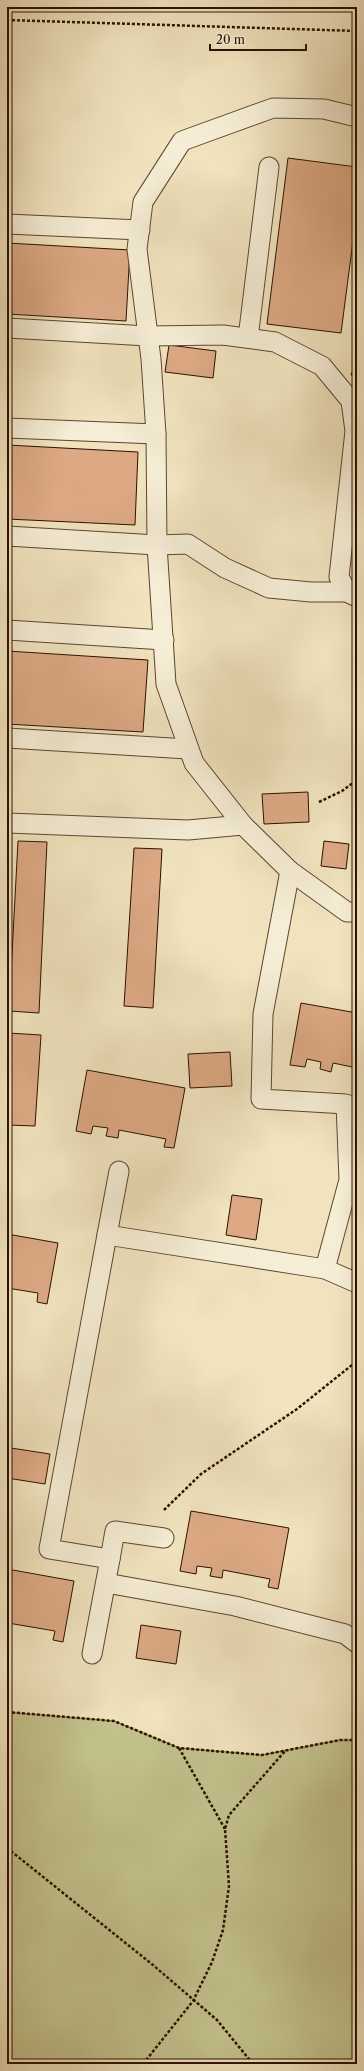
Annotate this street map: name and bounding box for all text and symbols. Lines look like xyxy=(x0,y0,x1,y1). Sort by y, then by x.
scale bar xyxy=(210,26,306,52)
text: 20 m xyxy=(216,32,245,47)

